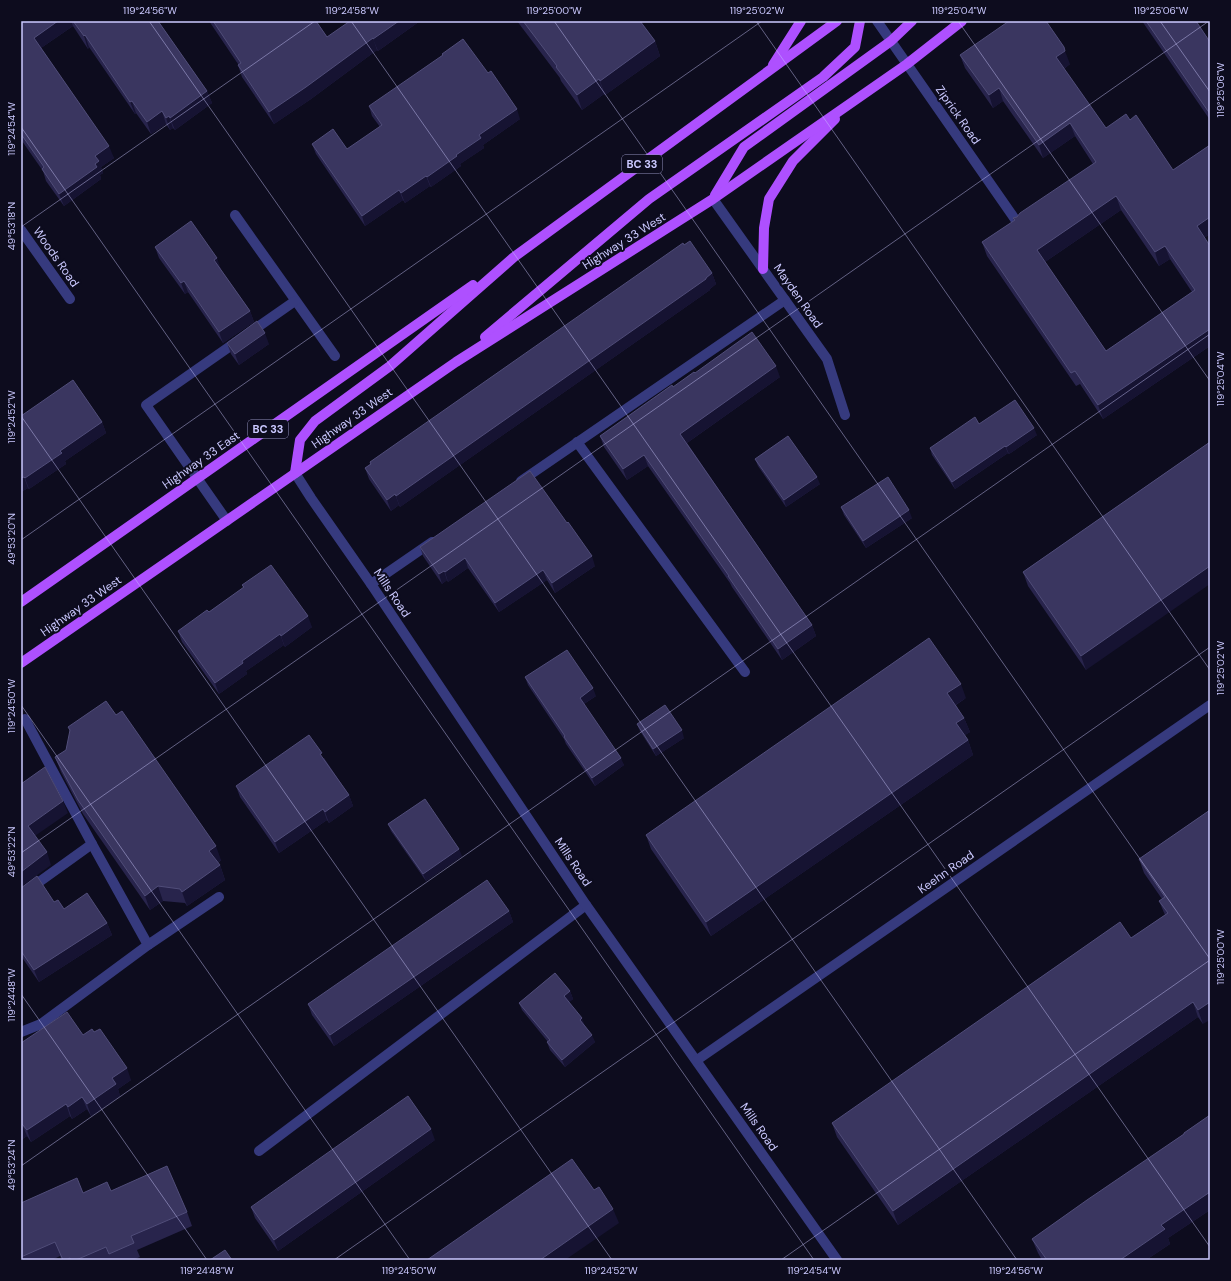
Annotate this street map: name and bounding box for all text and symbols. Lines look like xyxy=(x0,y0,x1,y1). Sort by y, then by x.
text: 119°24'56"W xyxy=(123,4,177,17)
text: 119°24'58"W xyxy=(325,4,379,17)
text: 119°25'00"W xyxy=(526,4,582,17)
text: 119°25'02"W xyxy=(730,4,784,17)
text: 119°25'04"W xyxy=(932,4,987,17)
text: 119°25'06"W xyxy=(1134,4,1189,17)
text: 119°25'06"W xyxy=(1214,62,1227,117)
street label: Ziprick Road xyxy=(932,82,984,148)
text: 119°24'54"W xyxy=(5,102,18,156)
road number: BC 33 xyxy=(622,155,662,173)
text: 49°53'18"N xyxy=(5,202,18,250)
street label: Highway 33 West xyxy=(579,209,669,273)
street label: Woods Road xyxy=(29,224,83,290)
street label: Mayden Road xyxy=(770,261,826,331)
text: 119°25'04"W xyxy=(1214,351,1227,406)
street label: Highway 33 West xyxy=(308,384,396,452)
text: 119°24'52"W xyxy=(5,390,18,444)
road number: BC 33 xyxy=(248,420,288,438)
street label: Highway 33 East xyxy=(159,427,243,493)
text: 49°53'20"N xyxy=(5,513,18,565)
street label: Mills Road xyxy=(370,566,414,620)
street label: Highway 33 West xyxy=(37,572,125,640)
text: 119°25'02"W xyxy=(1214,641,1227,695)
text: 119°24'50"W xyxy=(5,678,18,733)
text: 49°53'22"N xyxy=(5,827,18,877)
street label: Mills Road xyxy=(551,835,595,889)
street label: Keehn Road xyxy=(915,847,977,897)
text: 119°25'00"W xyxy=(1214,929,1227,985)
text: 119°24'48"W xyxy=(5,968,18,1022)
street label: Mills Road xyxy=(737,1100,781,1154)
text: 49°53'24"N xyxy=(5,1139,18,1190)
text: 119°24'48"W xyxy=(180,1264,234,1277)
text: 119°24'50"W xyxy=(382,1264,437,1277)
text: 119°24'52"W xyxy=(584,1264,638,1277)
text: 119°24'54"W xyxy=(787,1264,841,1277)
text: 119°24'56"W xyxy=(989,1264,1043,1277)

